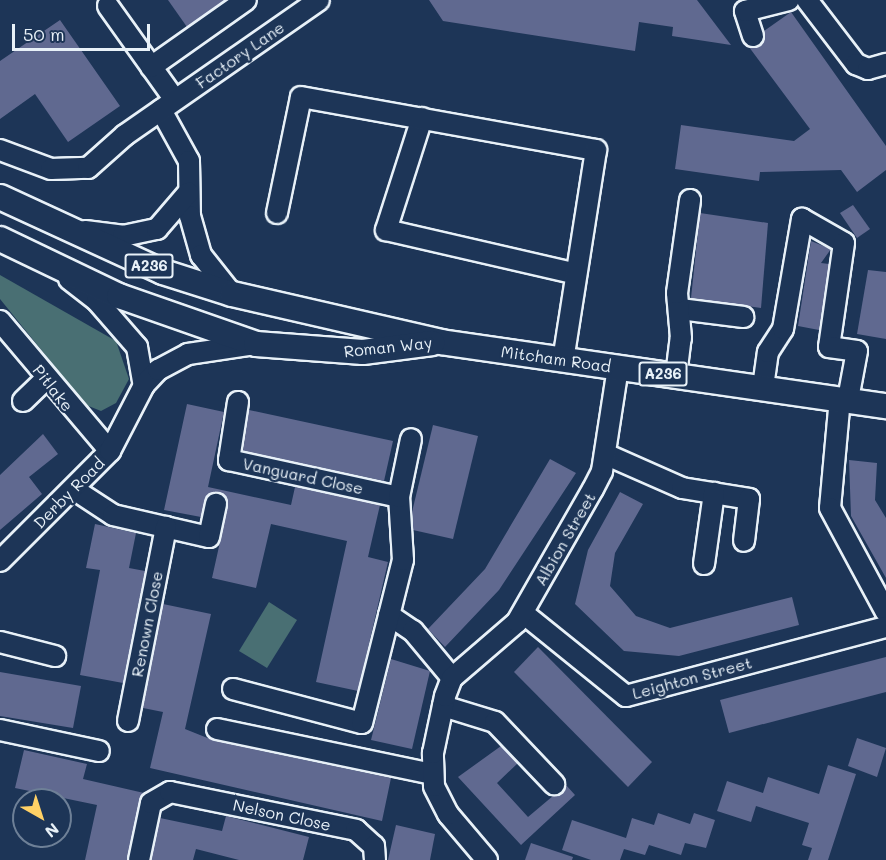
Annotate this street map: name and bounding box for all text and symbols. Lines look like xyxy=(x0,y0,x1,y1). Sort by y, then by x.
scale bar xyxy=(15,12,153,50)
street label: Factory Lane xyxy=(192,17,288,93)
text: 50 m xyxy=(23,22,65,46)
road number: A236 xyxy=(124,254,174,278)
street label: Roman Way xyxy=(343,333,433,361)
street label: Mitcham Road xyxy=(500,342,612,376)
street label: Pitlake xyxy=(29,361,77,415)
road number: A236 xyxy=(638,362,688,386)
street label: Derby Road xyxy=(30,454,108,532)
street label: Vanguard Close xyxy=(241,454,365,498)
street label: Albion Street xyxy=(531,489,599,589)
street label: Renown Close xyxy=(127,569,167,679)
street label: Leighton Street xyxy=(630,653,754,703)
north arrow xyxy=(12,788,72,848)
street label: Nelson Close xyxy=(231,795,333,835)
text: N xyxy=(41,819,64,843)

